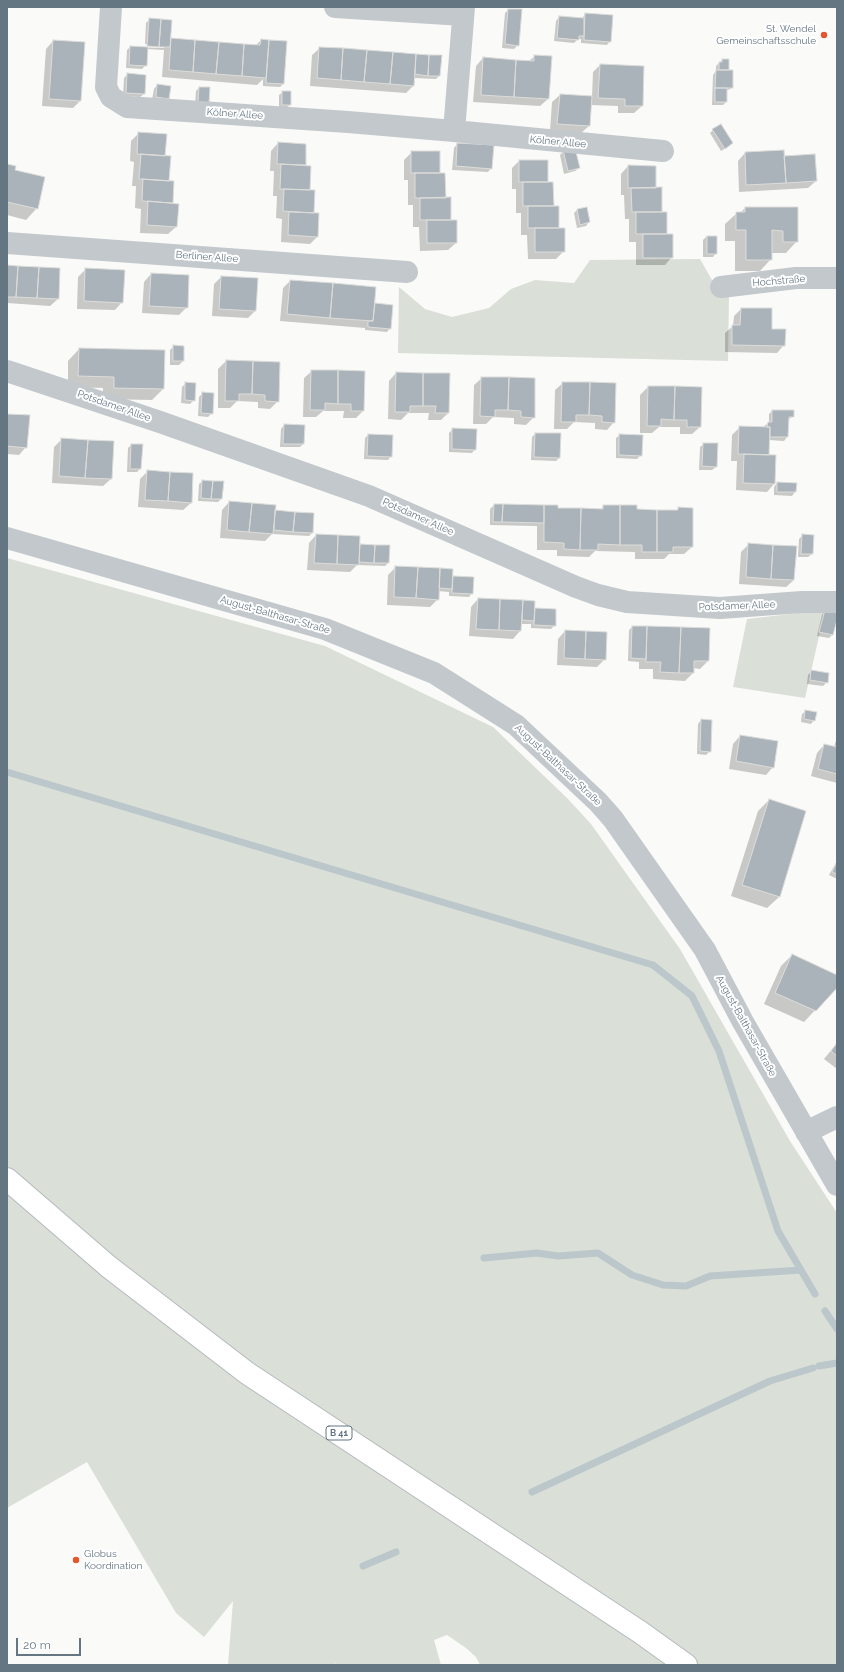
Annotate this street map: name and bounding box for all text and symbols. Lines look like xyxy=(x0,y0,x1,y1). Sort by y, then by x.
place label: St. Wendel Gemeinschaftsschule xyxy=(716,23,816,46)
marker: St. Wendel Gemeinschaftsschule xyxy=(819,30,829,40)
street label: Kölner Allee xyxy=(206,106,264,122)
street label: Kölner Allee xyxy=(529,134,587,150)
street label: Berliner Allee xyxy=(175,249,239,265)
street label: Hochstraße xyxy=(752,273,806,289)
street label: Potsdamer Allee xyxy=(76,388,152,424)
street label: Potsdamer Allee xyxy=(380,496,456,538)
street label: August-Balthasar-Straße xyxy=(219,594,331,636)
street label: Potsdamer Allee xyxy=(698,599,776,613)
street label: August-Balthasar-Straße xyxy=(512,722,604,808)
street label: August-Balthasar-Straße xyxy=(713,973,779,1079)
road number: B 41 xyxy=(326,1426,352,1440)
place label: Globus Koordination xyxy=(84,1548,142,1572)
marker: Globus Koordination xyxy=(71,1555,81,1565)
scale bar xyxy=(18,1630,83,1656)
text: 20 m xyxy=(23,1638,51,1652)

